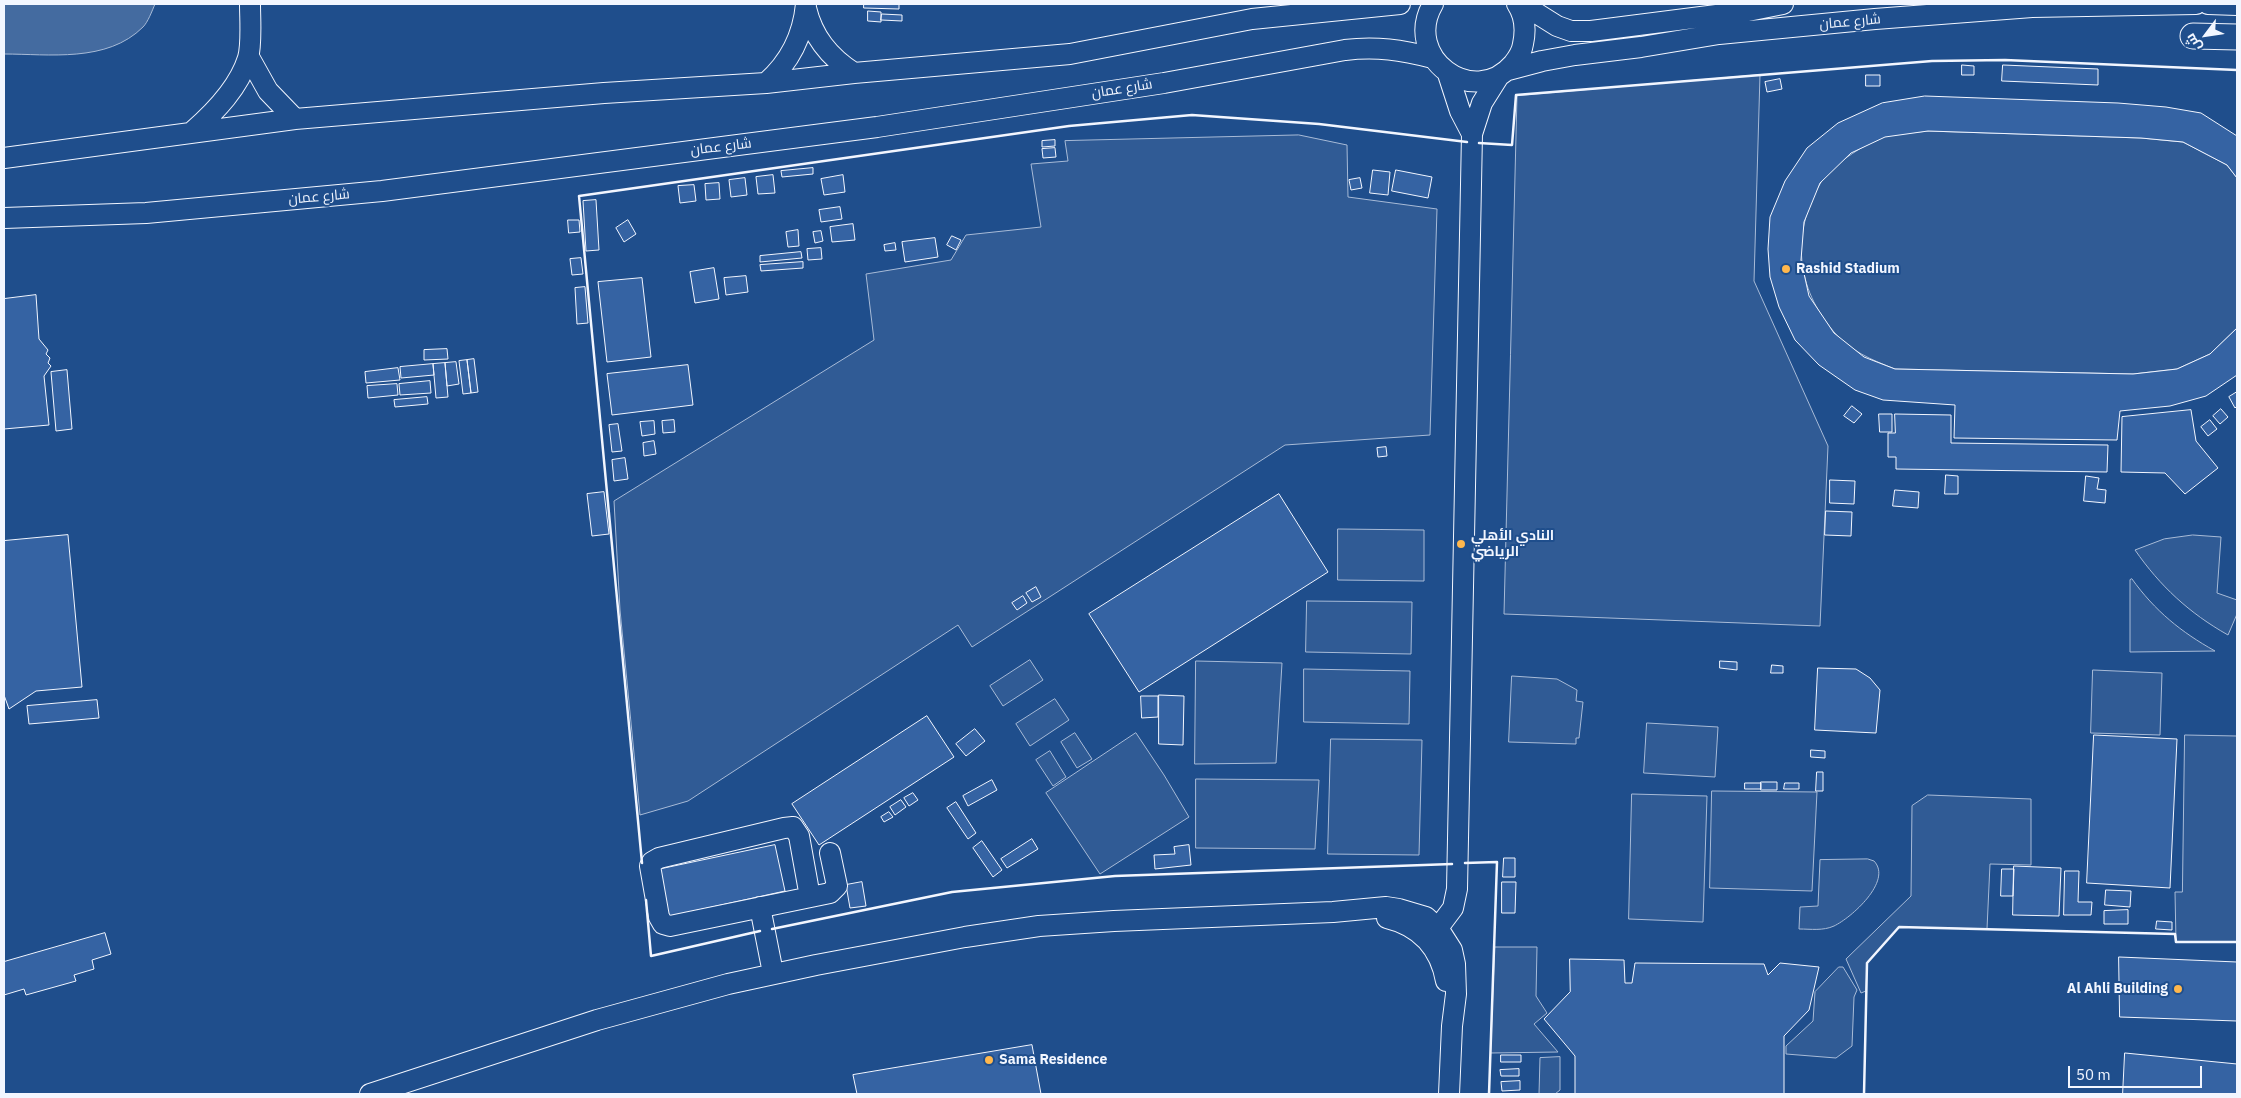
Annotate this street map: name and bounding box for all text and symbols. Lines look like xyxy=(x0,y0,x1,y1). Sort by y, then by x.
north arrow xyxy=(2181,10,2231,60)
street label: شارع عمان xyxy=(1819,11,1881,33)
text: ش xyxy=(2181,30,2205,55)
street label: شارع عمان xyxy=(1090,76,1154,102)
street label: شارع عمان xyxy=(689,135,753,159)
street label: شارع عمان xyxy=(288,186,350,208)
place label: Rashid Stadium xyxy=(1796,261,1900,277)
marker: Rashid Stadium xyxy=(1780,263,1792,275)
place label: النادي الأهلي الرياضي xyxy=(1471,528,1554,560)
marker: النادي الأهلي الرياضي xyxy=(1455,538,1467,550)
place label: Al Ahli Building xyxy=(2067,981,2168,997)
marker: Al Ahli Building xyxy=(2172,983,2184,995)
place label: Sama Residence xyxy=(999,1052,1107,1068)
marker: Sama Residence xyxy=(983,1054,995,1066)
scale bar xyxy=(2071,1056,2205,1088)
text: 50 m xyxy=(2076,1065,2111,1084)

